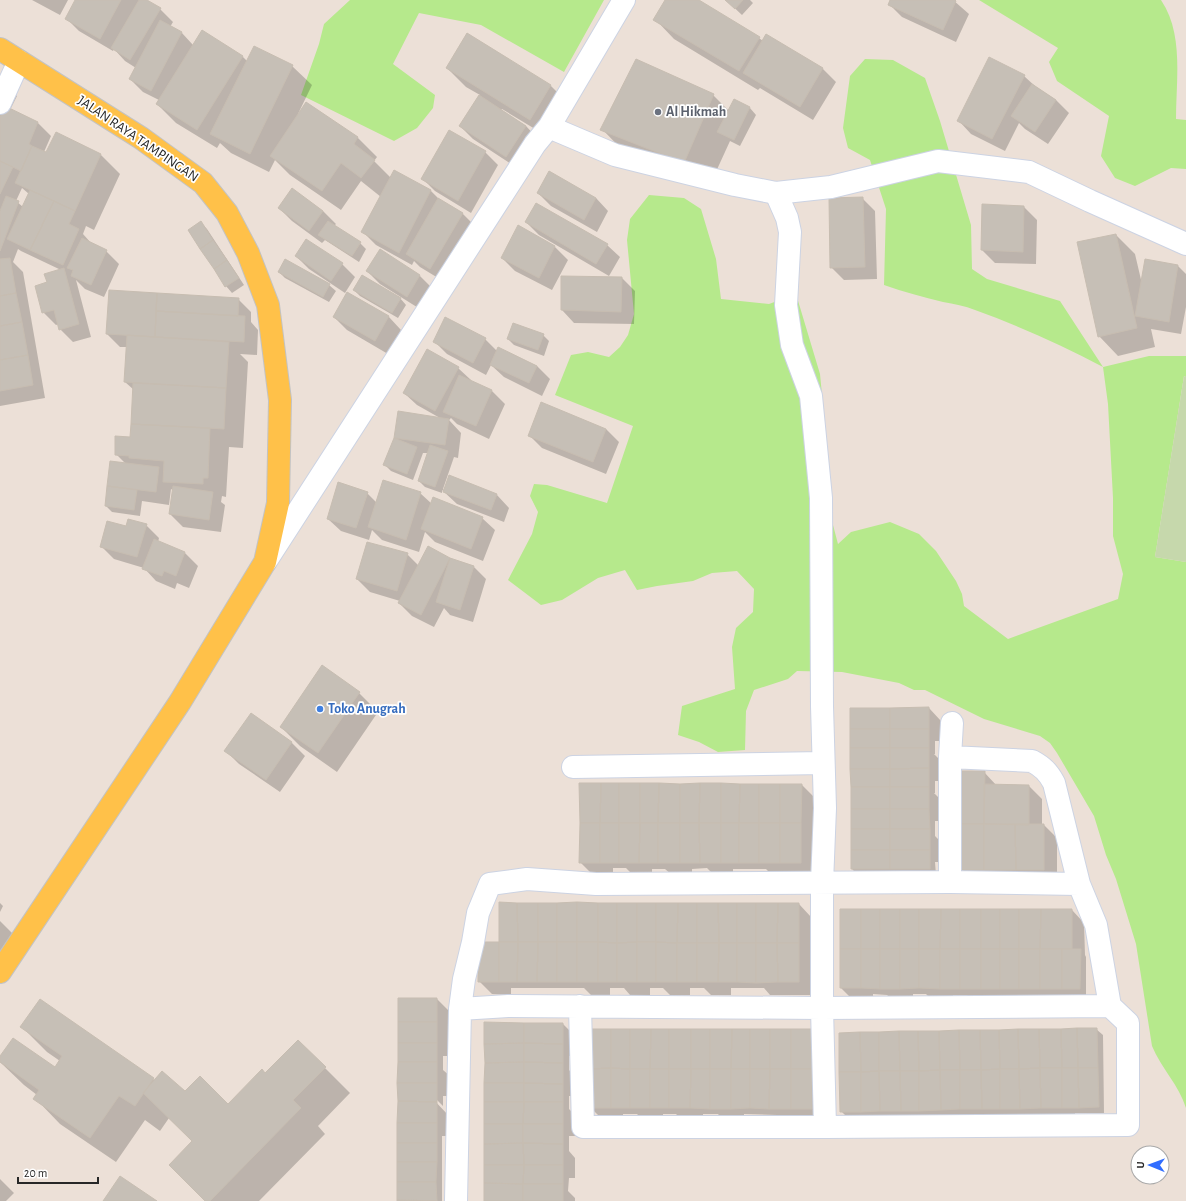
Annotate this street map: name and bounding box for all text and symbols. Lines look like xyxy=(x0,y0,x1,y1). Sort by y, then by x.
street label: JALAN RAYA TAMPINGAN xyxy=(75,93,201,185)
place label: Al Hikmah xyxy=(666,105,726,119)
marker: Al Hikmah xyxy=(653,107,663,117)
place label: Toko Anugrah xyxy=(328,702,406,716)
marker: Toko Anugrah xyxy=(315,704,325,714)
north arrow xyxy=(1130,1145,1170,1185)
scale bar xyxy=(18,1159,98,1185)
text: U xyxy=(1135,1161,1146,1168)
text: 20 m xyxy=(24,1167,47,1179)

